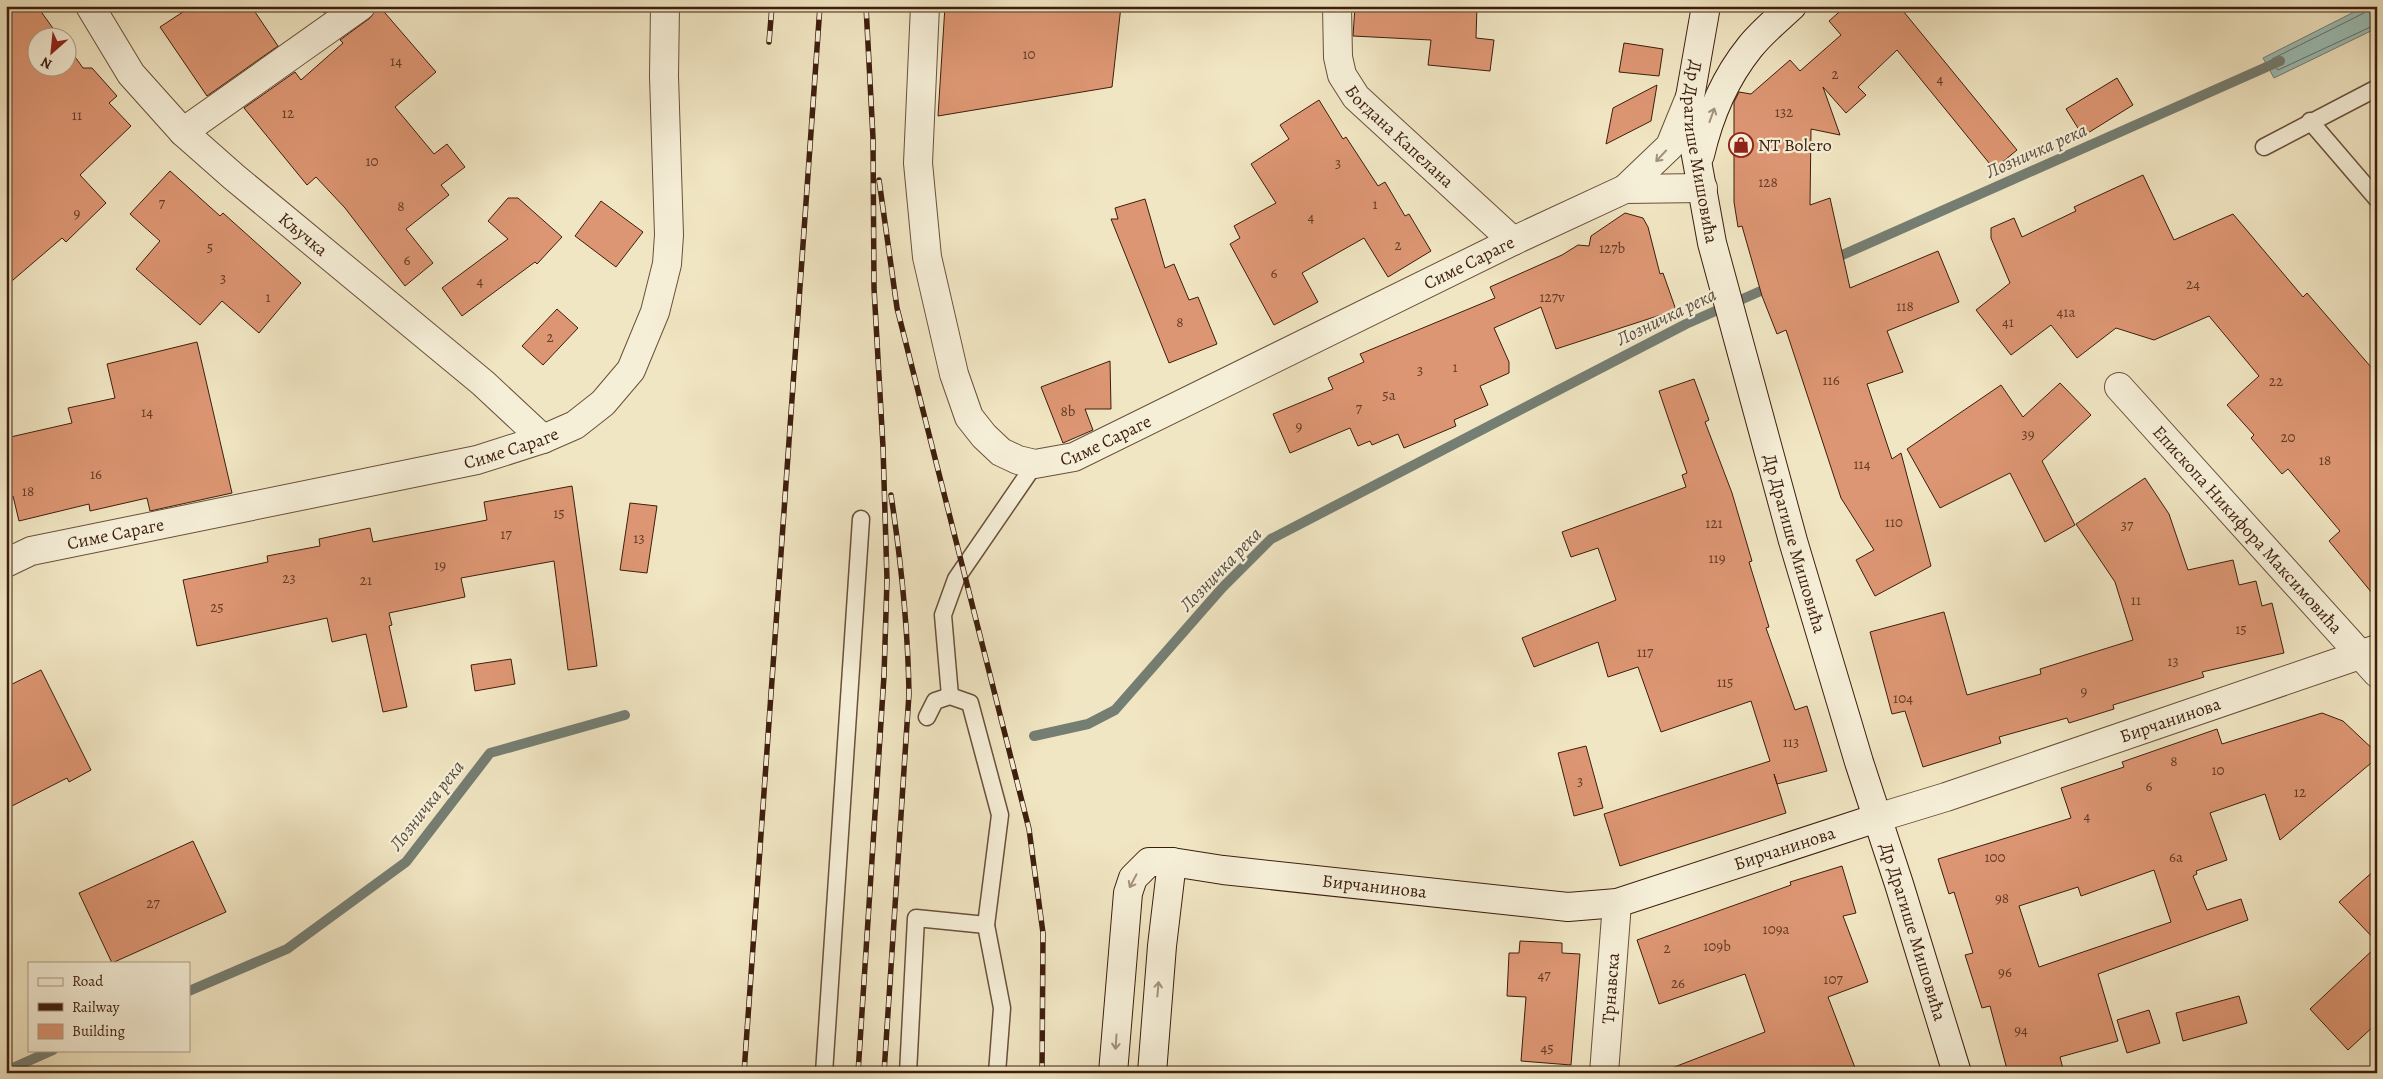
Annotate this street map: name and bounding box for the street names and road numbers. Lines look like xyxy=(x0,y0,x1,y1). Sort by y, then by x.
street label: Др Драгише Мишовића xyxy=(1678,59,1724,246)
street label: Богдана Капелана xyxy=(1339,80,1460,193)
street label: Кључка xyxy=(273,207,333,262)
street label: Симе Сараге xyxy=(1420,230,1519,295)
street label: Симе Сараге xyxy=(1058,409,1155,471)
street label: Епископа Никифора Максимовића xyxy=(2147,420,2348,640)
street label: Симе Сараге xyxy=(462,422,563,474)
street label: Др Драгише Мишовића xyxy=(1758,451,1832,637)
street label: Симе Сараге xyxy=(65,512,166,555)
street label: Бирчанинова xyxy=(2116,691,2224,749)
street label: Бирчанинова xyxy=(1731,820,1839,876)
street label: Др Драгише Мишовића xyxy=(1874,840,1952,1024)
street label: Бирчанинова xyxy=(1321,869,1429,904)
street label: Трнавска xyxy=(1596,951,1625,1025)

